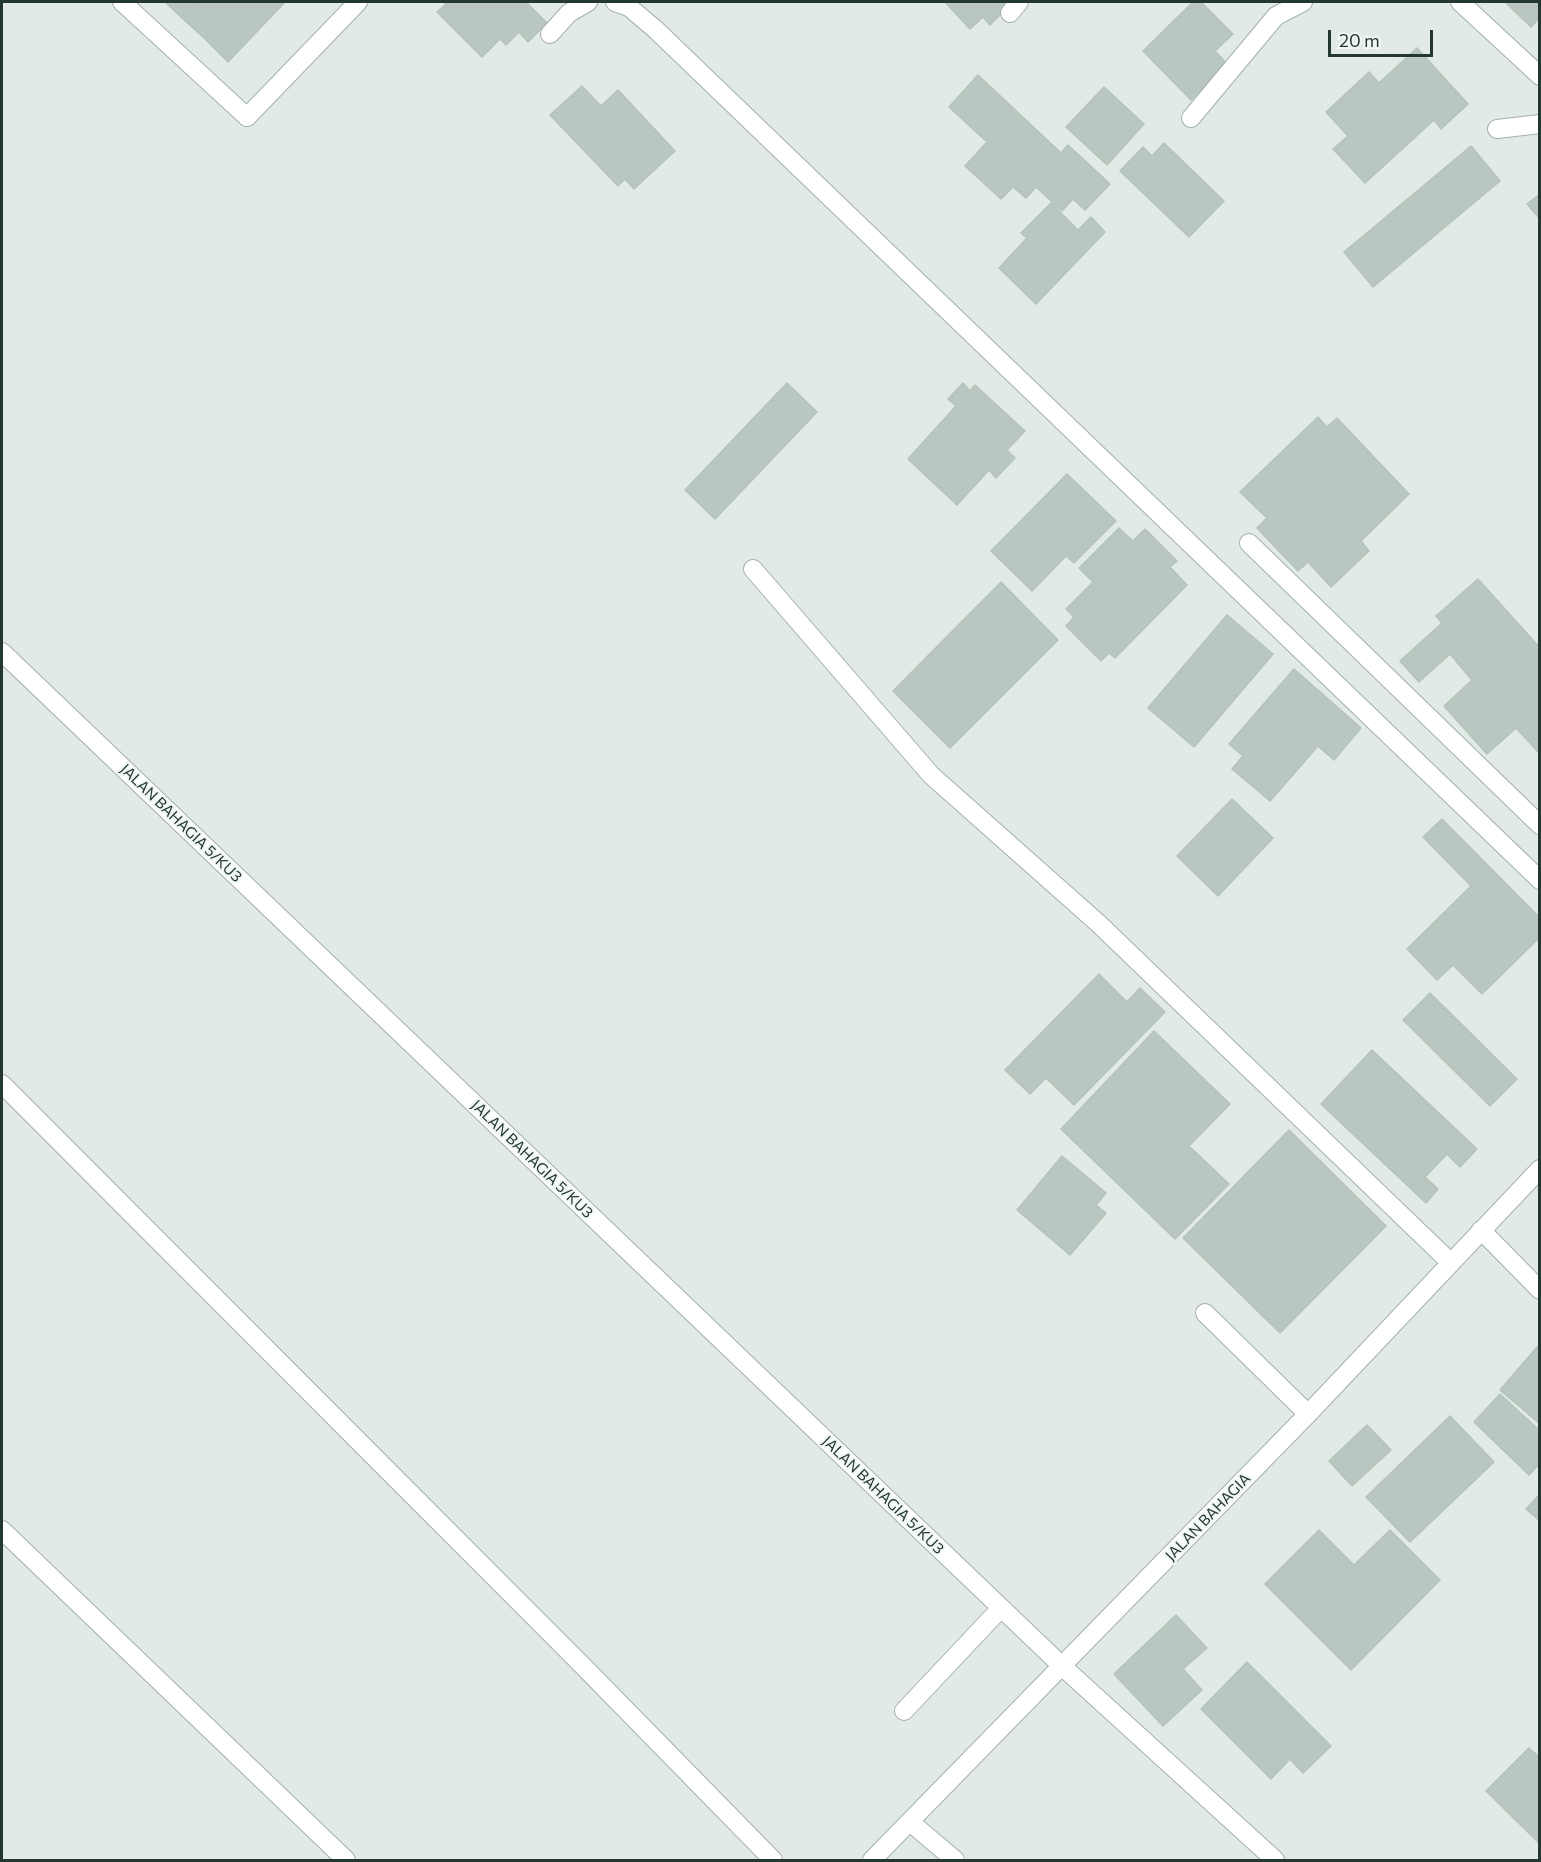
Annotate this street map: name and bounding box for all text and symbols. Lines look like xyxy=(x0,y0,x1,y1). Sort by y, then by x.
scale bar xyxy=(1331,18,1436,56)
text: 20 m xyxy=(1339,29,1380,51)
street label: JALAN BAHAGIA 5/KU3 xyxy=(116,760,246,886)
street label: JALAN BAHAGIA 5/KU3 xyxy=(467,1096,597,1222)
street label: JALAN BAHAGIA 5/KU3 xyxy=(818,1432,948,1558)
street label: JALAN BAHAGIA xyxy=(1162,1470,1254,1564)

